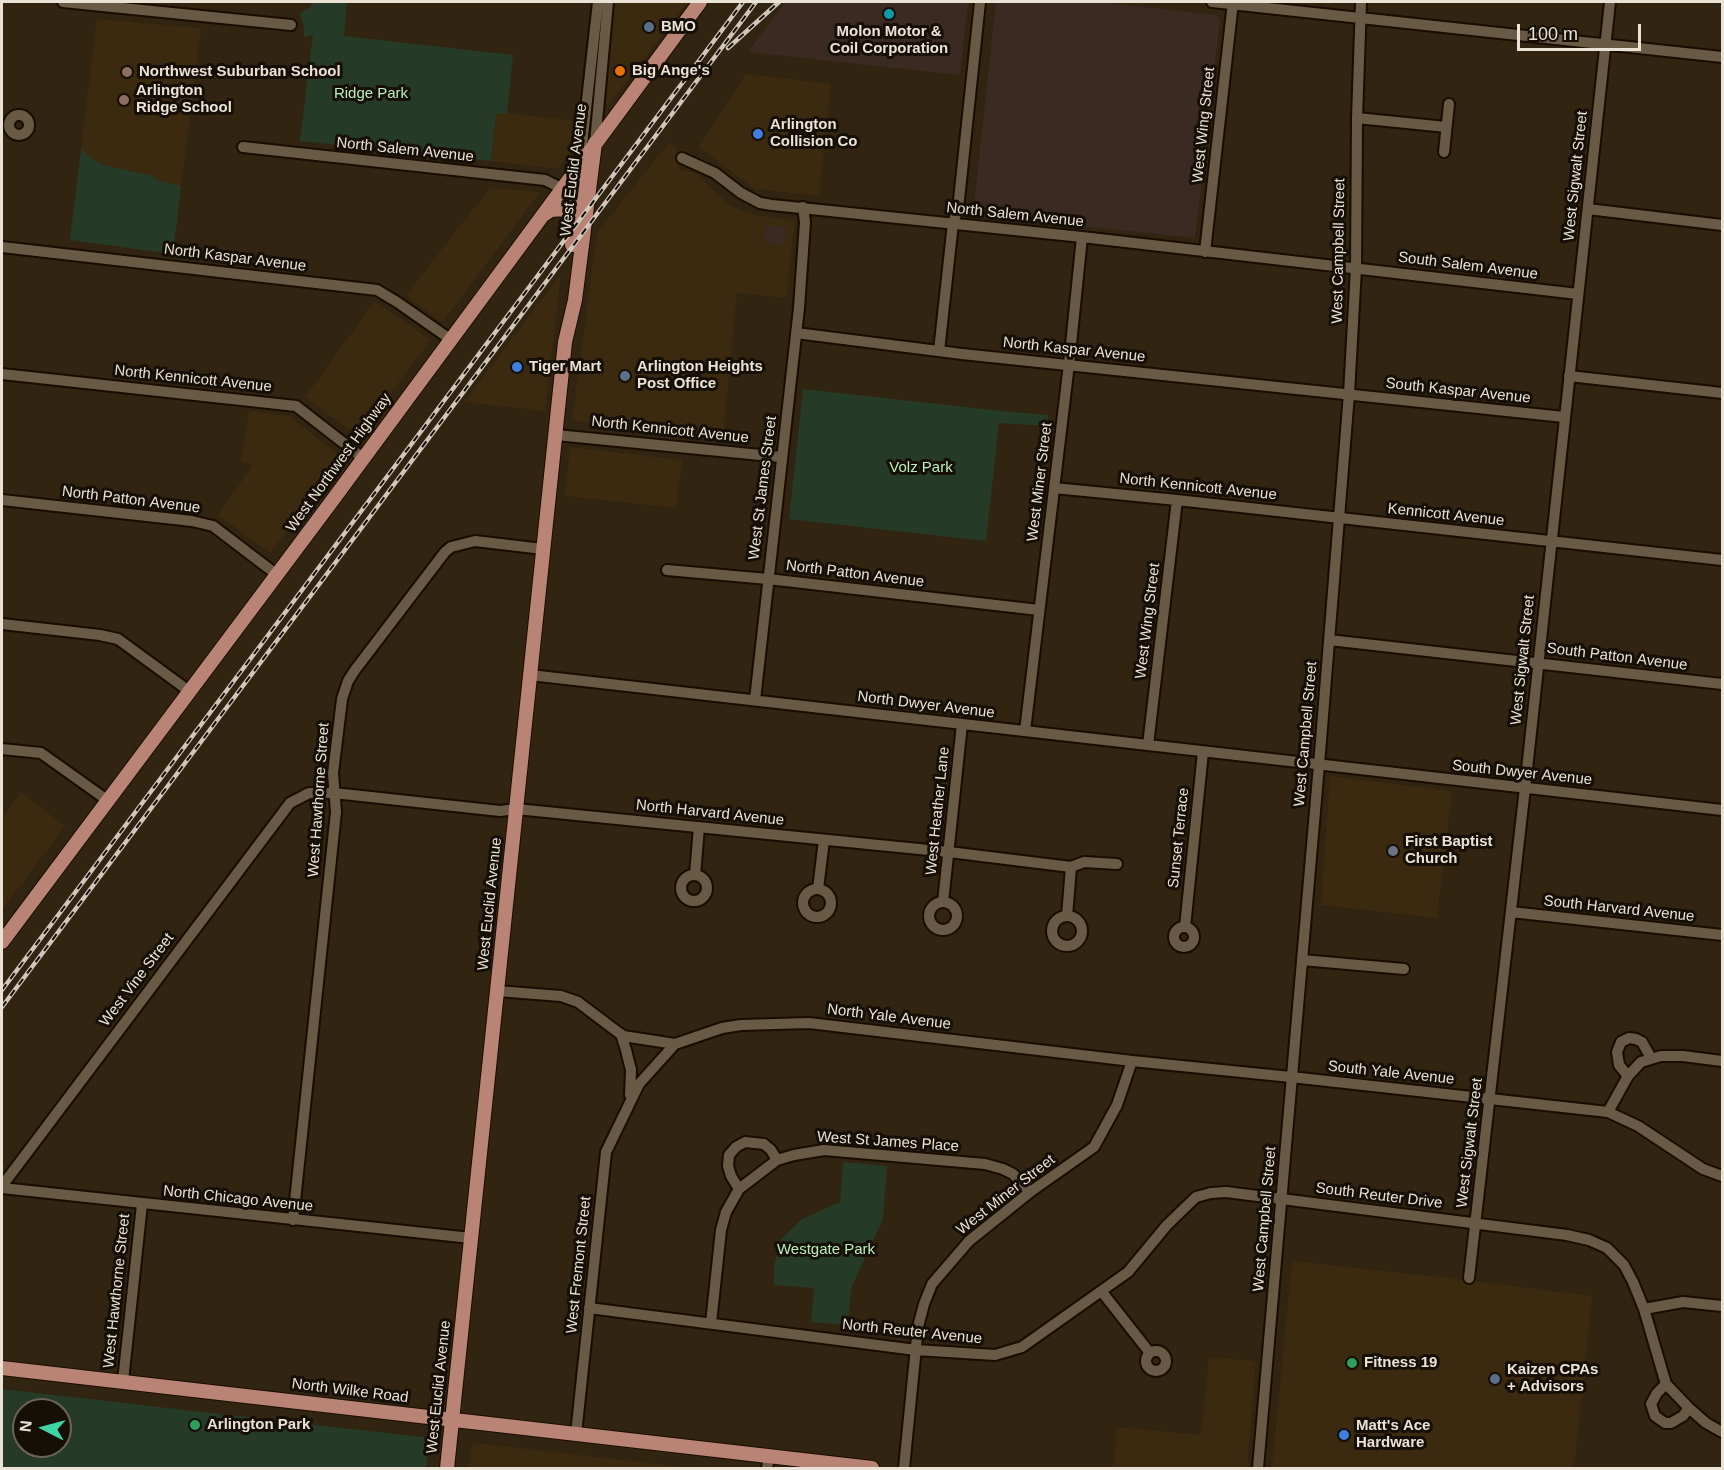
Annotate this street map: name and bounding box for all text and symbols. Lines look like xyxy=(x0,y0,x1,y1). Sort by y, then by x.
marker: Molon Motor & Coil Corporation xyxy=(882,7,896,21)
scale bar xyxy=(1520,12,1644,50)
place label: BMO xyxy=(661,18,696,36)
marker: BMO xyxy=(642,20,656,34)
place label: Molon Motor & Coil Corporation xyxy=(830,23,948,58)
text: 100 m xyxy=(1528,24,1578,44)
place label: Big Ange's xyxy=(632,62,710,80)
place label: Northwest Suburban School xyxy=(139,63,341,81)
marker: Big Ange's xyxy=(613,64,627,78)
marker: Northwest Suburban School xyxy=(120,65,134,79)
street label: West Wing Street xyxy=(1189,66,1219,184)
place label: Arlington Ridge School xyxy=(136,82,232,117)
park label: Ridge Park xyxy=(334,85,408,103)
marker: Arlington Ridge School xyxy=(117,93,131,107)
street label: West Euclid Avenue xyxy=(557,103,591,237)
street label: West Sigwalt Street xyxy=(1560,110,1592,242)
place label: Arlington Collision Co xyxy=(770,116,857,151)
marker: Arlington Collision Co xyxy=(751,127,765,141)
street label: North Salem Avenue xyxy=(335,134,475,166)
street label: West Campbell Street xyxy=(1329,178,1349,324)
street label: North Salem Avenue xyxy=(945,199,1085,231)
street label: North Kaspar Avenue xyxy=(163,240,307,276)
street label: South Salem Avenue xyxy=(1397,248,1539,284)
street label: North Kaspar Avenue xyxy=(1002,334,1146,366)
place label: Tiger Mart xyxy=(529,358,601,376)
place label: Arlington Heights Post Office xyxy=(637,358,763,393)
marker: Tiger Mart xyxy=(510,360,524,374)
street label: North Kennicott Avenue xyxy=(113,362,273,396)
marker: Arlington Heights Post Office xyxy=(618,369,632,383)
street label: South Kaspar Avenue xyxy=(1385,374,1531,408)
street label: West Northwest Highway xyxy=(283,390,395,536)
street label: North Kennicott Avenue xyxy=(590,413,750,447)
street label: West St James Street xyxy=(745,415,781,561)
street label: West Miner Street xyxy=(1024,421,1056,543)
park label: Volz Park xyxy=(889,459,953,477)
street label: North Kennicott Avenue xyxy=(1118,470,1278,504)
street label: North Patton Avenue xyxy=(61,483,201,517)
street label: Kennicott Avenue xyxy=(1387,500,1505,530)
street label: North Patton Avenue xyxy=(785,557,925,591)
street label: West Wing Street xyxy=(1132,562,1164,680)
street label: West Sigwalt Street xyxy=(1507,594,1539,726)
street label: South Patton Avenue xyxy=(1546,639,1688,675)
street label: West Campbell Street xyxy=(1291,661,1321,807)
street label: North Dwyer Avenue xyxy=(856,688,996,722)
street label: West Hawthorne Street xyxy=(305,722,333,878)
street label: West Heather Lane xyxy=(922,746,954,876)
street label: South Dwyer Avenue xyxy=(1451,757,1593,789)
street label: Sunset Terrace xyxy=(1165,787,1193,889)
street label: North Harvard Avenue xyxy=(635,796,785,830)
place label: First Baptist Church xyxy=(1405,833,1493,868)
street label: West Euclid Avenue xyxy=(474,837,506,971)
marker: First Baptist Church xyxy=(1386,844,1400,858)
street label: South Harvard Avenue xyxy=(1543,892,1695,926)
street label: West Vine Street xyxy=(96,930,178,1030)
street label: North Yale Avenue xyxy=(826,1000,952,1034)
street label: South Yale Avenue xyxy=(1327,1057,1455,1089)
street label: West Sigwalt Street xyxy=(1453,1077,1487,1209)
street label: West St James Place xyxy=(816,1128,960,1156)
street label: West Campbell Street xyxy=(1250,1146,1280,1292)
street label: West Miner Street xyxy=(953,1151,1059,1239)
street label: South Reuter Drive xyxy=(1315,1179,1443,1213)
street label: North Chicago Avenue xyxy=(162,1182,314,1216)
street label: West Fremont Street xyxy=(563,1195,595,1335)
street label: West Hawthorne Street xyxy=(100,1213,134,1369)
park label: Westgate Park xyxy=(777,1241,875,1259)
street label: North Reuter Avenue xyxy=(841,1316,983,1348)
street label: West Euclid Avenue xyxy=(423,1320,455,1454)
place label: Fitness 19 xyxy=(1364,1354,1437,1372)
marker: Fitness 19 xyxy=(1345,1356,1359,1370)
place label: Kaizen CPAs + Advisors xyxy=(1507,1361,1598,1396)
marker: Kaizen CPAs + Advisors xyxy=(1488,1372,1502,1386)
street label: North Wilke Road xyxy=(291,1375,409,1407)
north arrow xyxy=(12,1398,72,1458)
place label: Arlington Park xyxy=(207,1416,310,1434)
place label: Matt's Ace Hardware xyxy=(1356,1417,1430,1452)
marker: Arlington Park xyxy=(188,1418,202,1432)
text: N xyxy=(17,1420,35,1433)
marker: Matt's Ace Hardware xyxy=(1337,1428,1351,1442)

